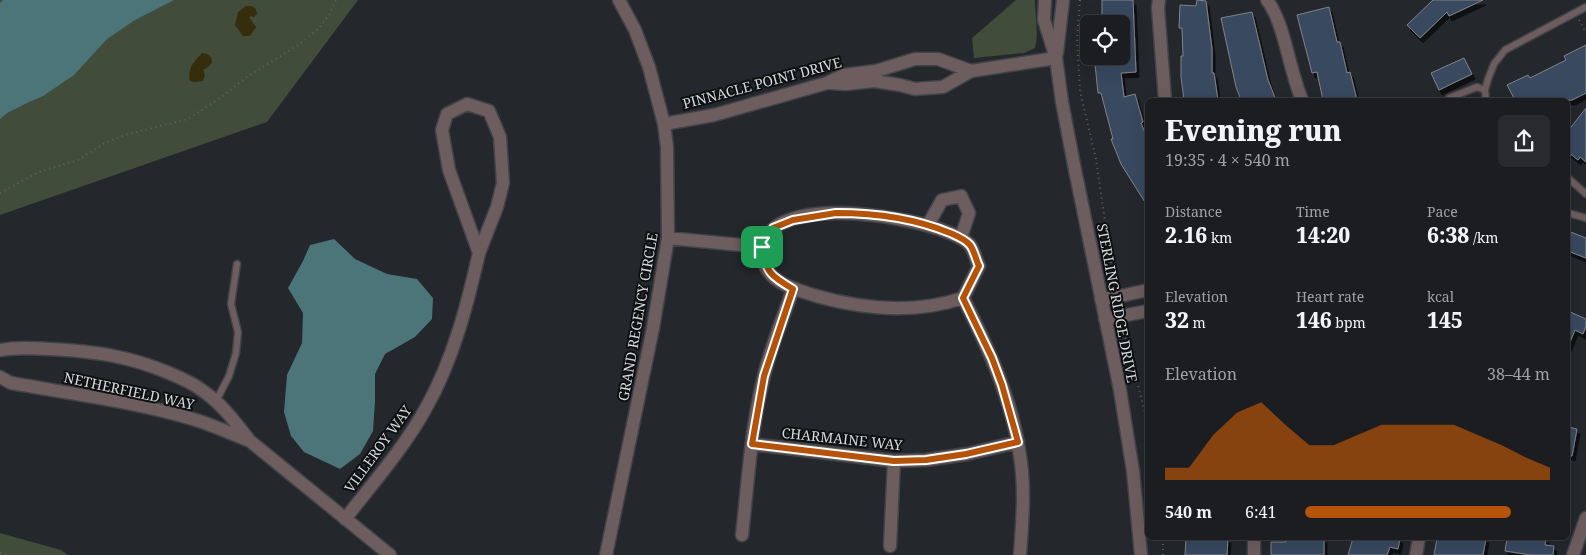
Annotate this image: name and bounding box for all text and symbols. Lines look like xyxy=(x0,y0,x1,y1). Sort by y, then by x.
map controls xyxy=(1080,15,1130,65)
button: locate xyxy=(1080,15,1130,65)
street label: PINNACLE POINT DRIVE xyxy=(680,52,844,113)
text: Evening run xyxy=(1165,111,1342,149)
button: share xyxy=(1498,115,1550,167)
text: 19:35 · 4 × 540 m xyxy=(1165,149,1290,171)
text: Distance xyxy=(1165,202,1222,221)
text: Time xyxy=(1296,202,1330,221)
text: Pace xyxy=(1427,202,1458,221)
text: 2.16 xyxy=(1165,221,1207,249)
text: 14:20 xyxy=(1296,221,1350,249)
text: 6:38 xyxy=(1427,221,1469,249)
street label: STERLING RIDGE DRIVE xyxy=(1093,222,1142,384)
pin xyxy=(741,226,783,268)
text: km xyxy=(1207,228,1232,247)
text: /km xyxy=(1469,228,1498,247)
street label: GRAND REGENCY CIRCLE xyxy=(613,231,662,403)
icon: arrive xyxy=(748,233,776,261)
text: Elevation xyxy=(1165,287,1228,306)
text: Heart rate xyxy=(1296,287,1364,306)
text: kcal xyxy=(1427,287,1454,306)
text: 32 xyxy=(1165,306,1189,334)
text: 146 xyxy=(1296,306,1332,334)
text: 145 xyxy=(1427,306,1463,334)
text: m xyxy=(1189,313,1206,332)
text: bpm xyxy=(1332,313,1366,332)
text: Elevation xyxy=(1165,363,1237,385)
text: 38–44 m xyxy=(1487,363,1550,385)
street label: NETHERFIELD WAY xyxy=(62,367,196,414)
street label: VILLEROY WAY xyxy=(340,401,416,496)
street label: CHARMAINE WAY xyxy=(781,423,904,454)
text: 540 m xyxy=(1165,501,1212,523)
text: 6:41 xyxy=(1245,501,1276,523)

